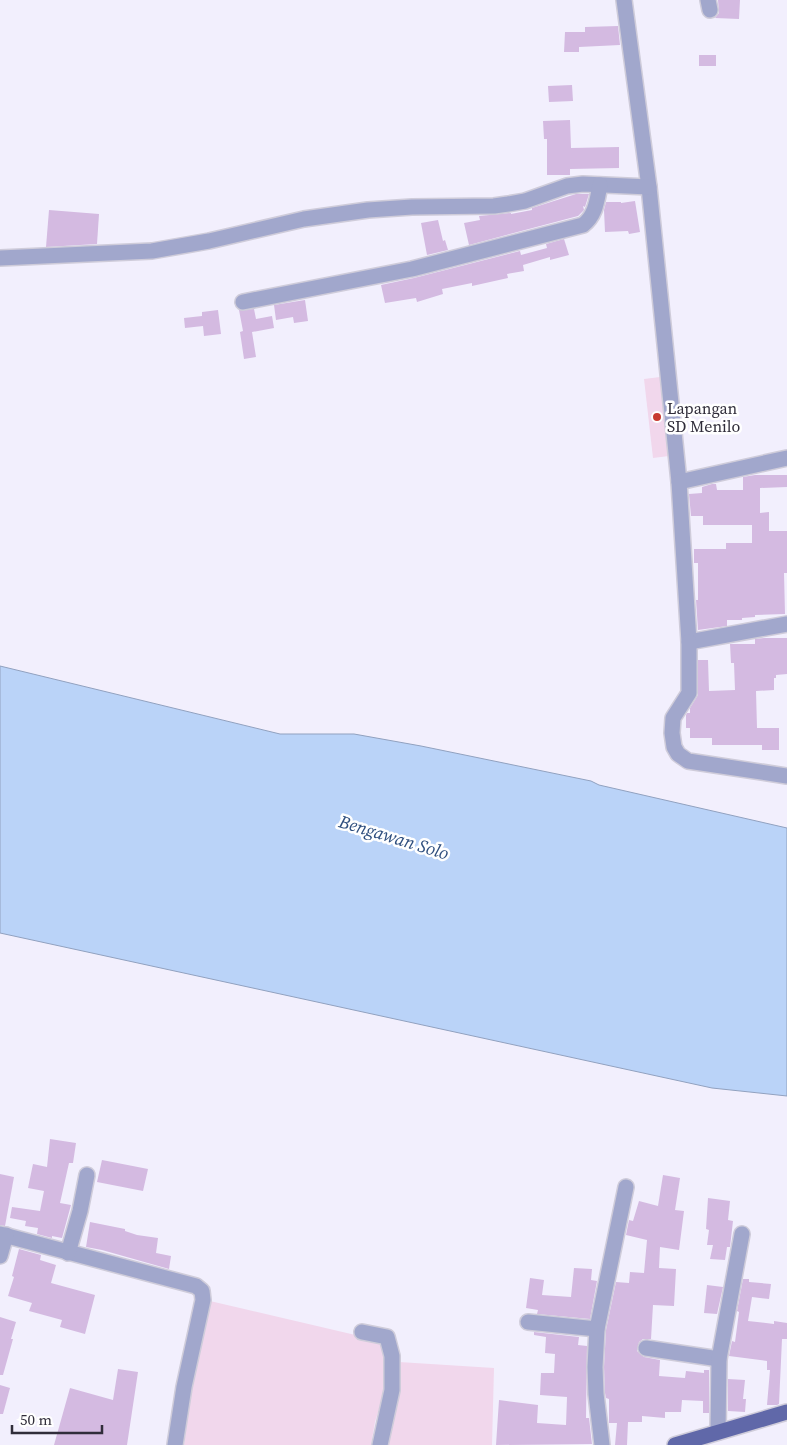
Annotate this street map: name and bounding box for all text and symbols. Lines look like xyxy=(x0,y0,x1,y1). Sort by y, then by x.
place label: Lapangan SD Menilo xyxy=(667,397,741,437)
marker: Lapangan SD Menilo xyxy=(651,411,663,423)
water label: Bengawan Solo xyxy=(335,808,452,866)
scale bar xyxy=(12,1402,102,1434)
text: 50 m xyxy=(20,1409,52,1430)

